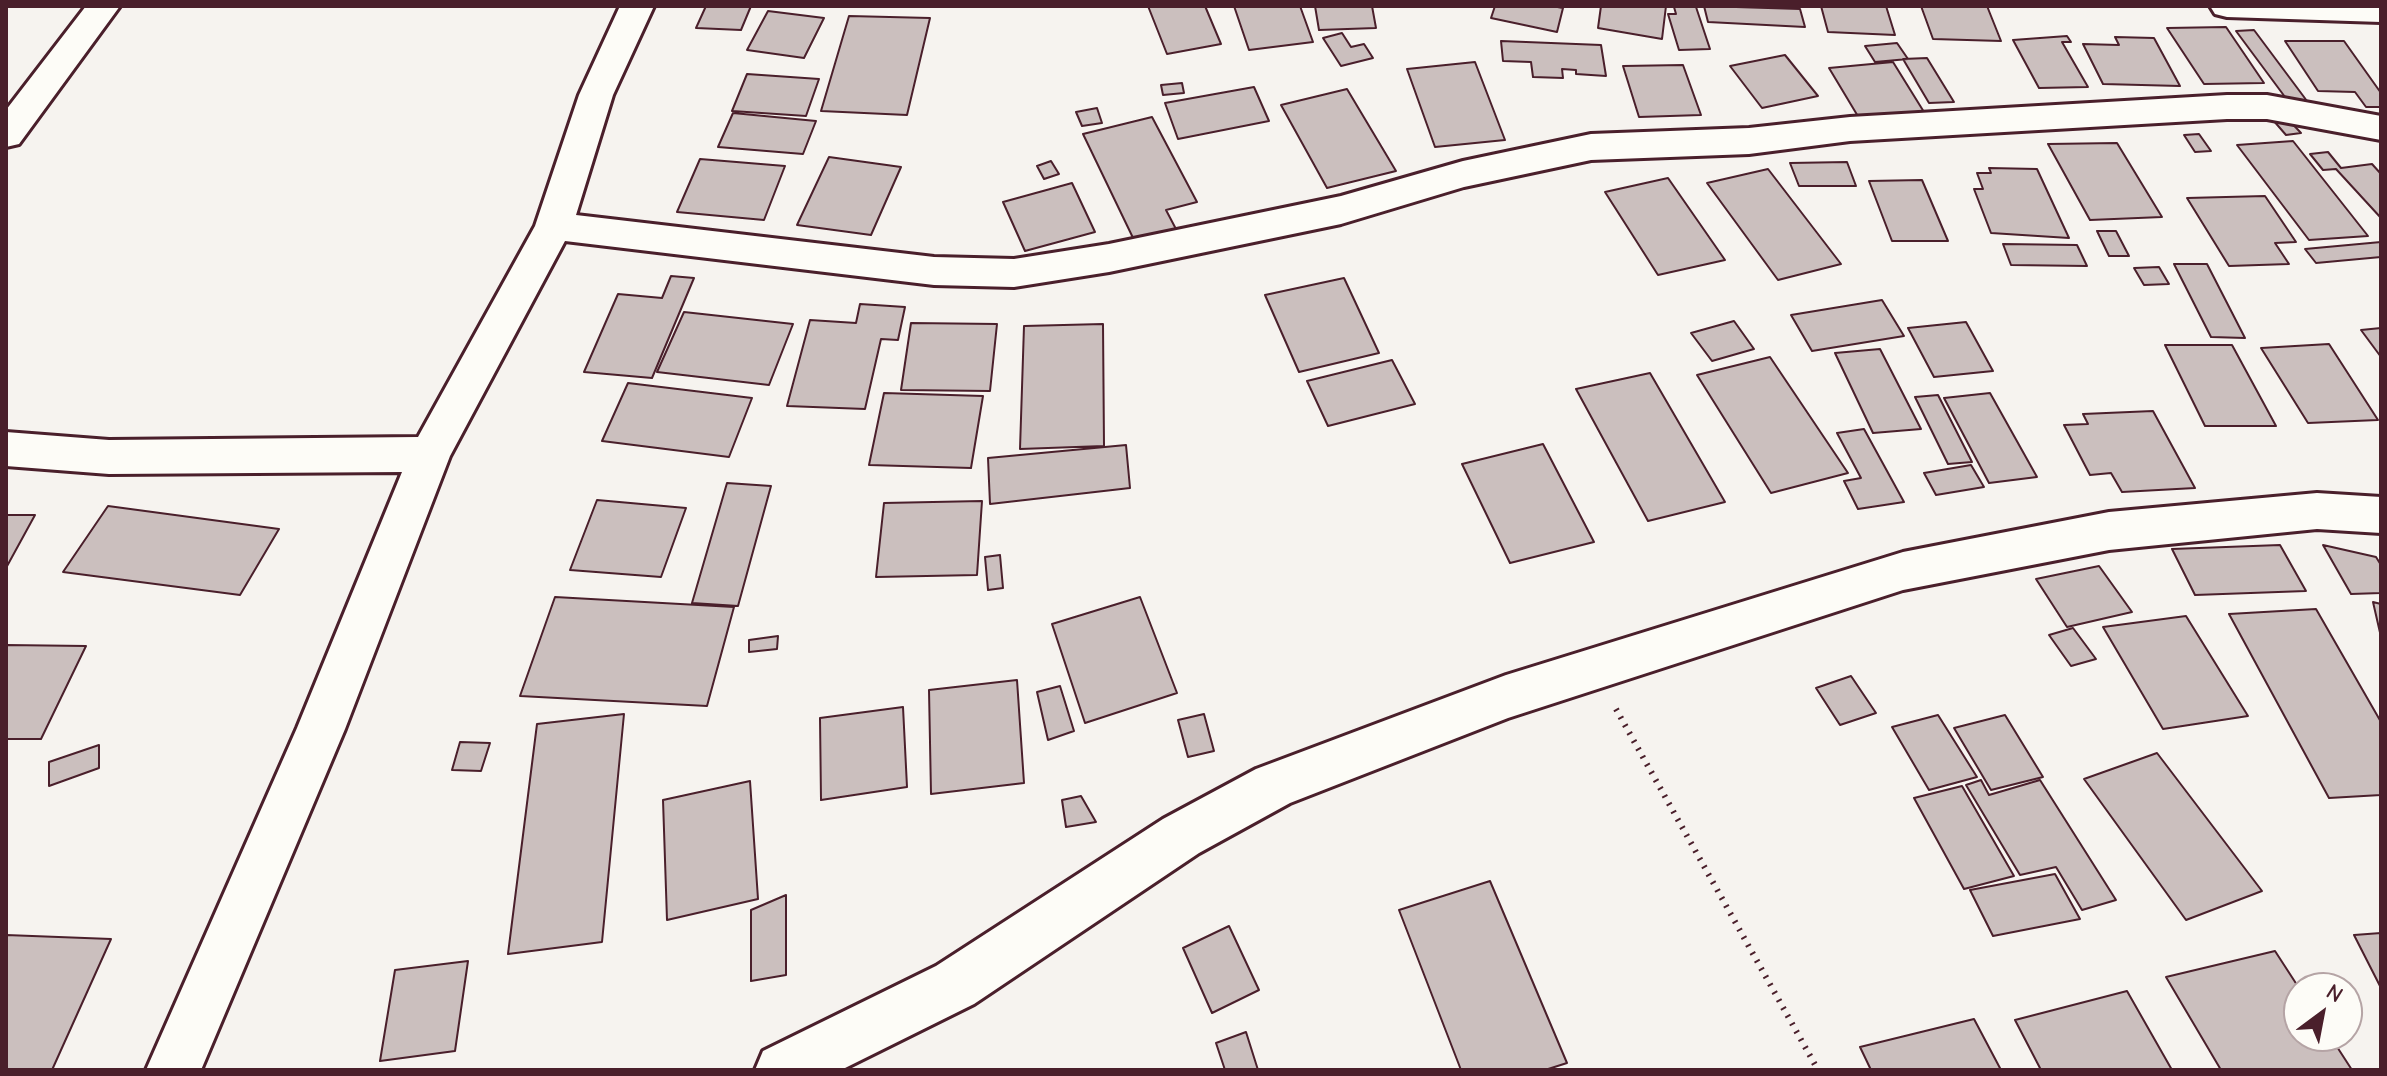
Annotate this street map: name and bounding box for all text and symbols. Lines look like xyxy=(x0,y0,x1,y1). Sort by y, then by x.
north arrow xyxy=(2283,972,2363,1052)
text: N xyxy=(2322,979,2348,1008)

